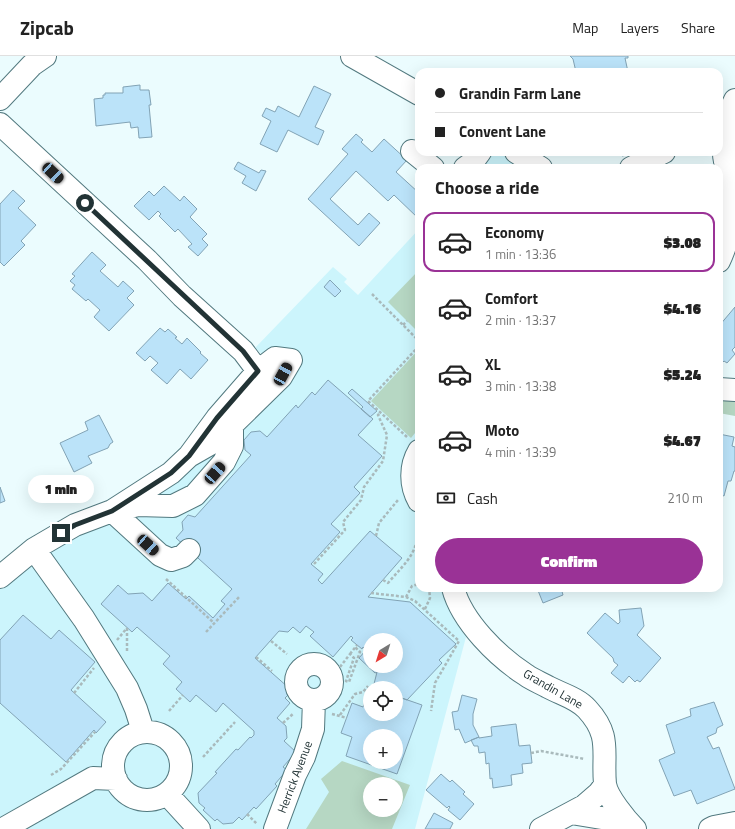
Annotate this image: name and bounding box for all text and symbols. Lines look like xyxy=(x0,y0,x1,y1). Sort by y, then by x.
text: Zipcab xyxy=(20,13,74,42)
text: Map xyxy=(572,17,598,38)
text: Layers xyxy=(620,17,659,38)
text: Share xyxy=(681,17,715,38)
text: Grandin Farm Lane xyxy=(459,82,581,105)
text: Convent Lane xyxy=(459,120,546,143)
car xyxy=(40,160,66,186)
text: Choose a ride xyxy=(435,174,539,201)
route start xyxy=(76,194,94,212)
text: Economy xyxy=(485,221,544,244)
icon: car xyxy=(437,224,473,260)
text: $3.08 xyxy=(664,231,701,254)
text: 1 min · 13:36 xyxy=(485,244,556,264)
text: Comfort xyxy=(485,287,538,310)
icon: car xyxy=(437,290,473,326)
text: $4.16 xyxy=(664,297,701,320)
text: 2 min · 13:37 xyxy=(485,310,556,330)
text: XL xyxy=(485,353,501,376)
icon: car xyxy=(437,356,473,392)
car xyxy=(272,361,294,387)
text: $5.24 xyxy=(664,363,701,386)
text: 3 min · 13:38 xyxy=(485,376,556,396)
text: Moto xyxy=(485,419,519,442)
icon: car xyxy=(437,422,473,458)
text: $4.67 xyxy=(664,429,701,452)
text: 4 min · 13:39 xyxy=(485,442,556,462)
car xyxy=(203,460,227,486)
callout: 1 min xyxy=(28,475,94,503)
text: 1 min xyxy=(45,479,77,499)
icon: cash xyxy=(435,487,457,509)
text: Cash xyxy=(467,487,498,510)
text: 210 m xyxy=(667,488,703,508)
route end xyxy=(52,524,70,542)
car xyxy=(135,533,161,557)
button: Confirm xyxy=(435,538,703,584)
north arrow xyxy=(363,633,403,673)
map controls xyxy=(363,633,403,817)
street label: Grandin Lane xyxy=(520,664,587,713)
button: locate xyxy=(363,681,403,721)
button: + xyxy=(363,729,403,769)
street label: Herrick Avenue xyxy=(272,738,317,816)
button: − xyxy=(363,777,403,817)

